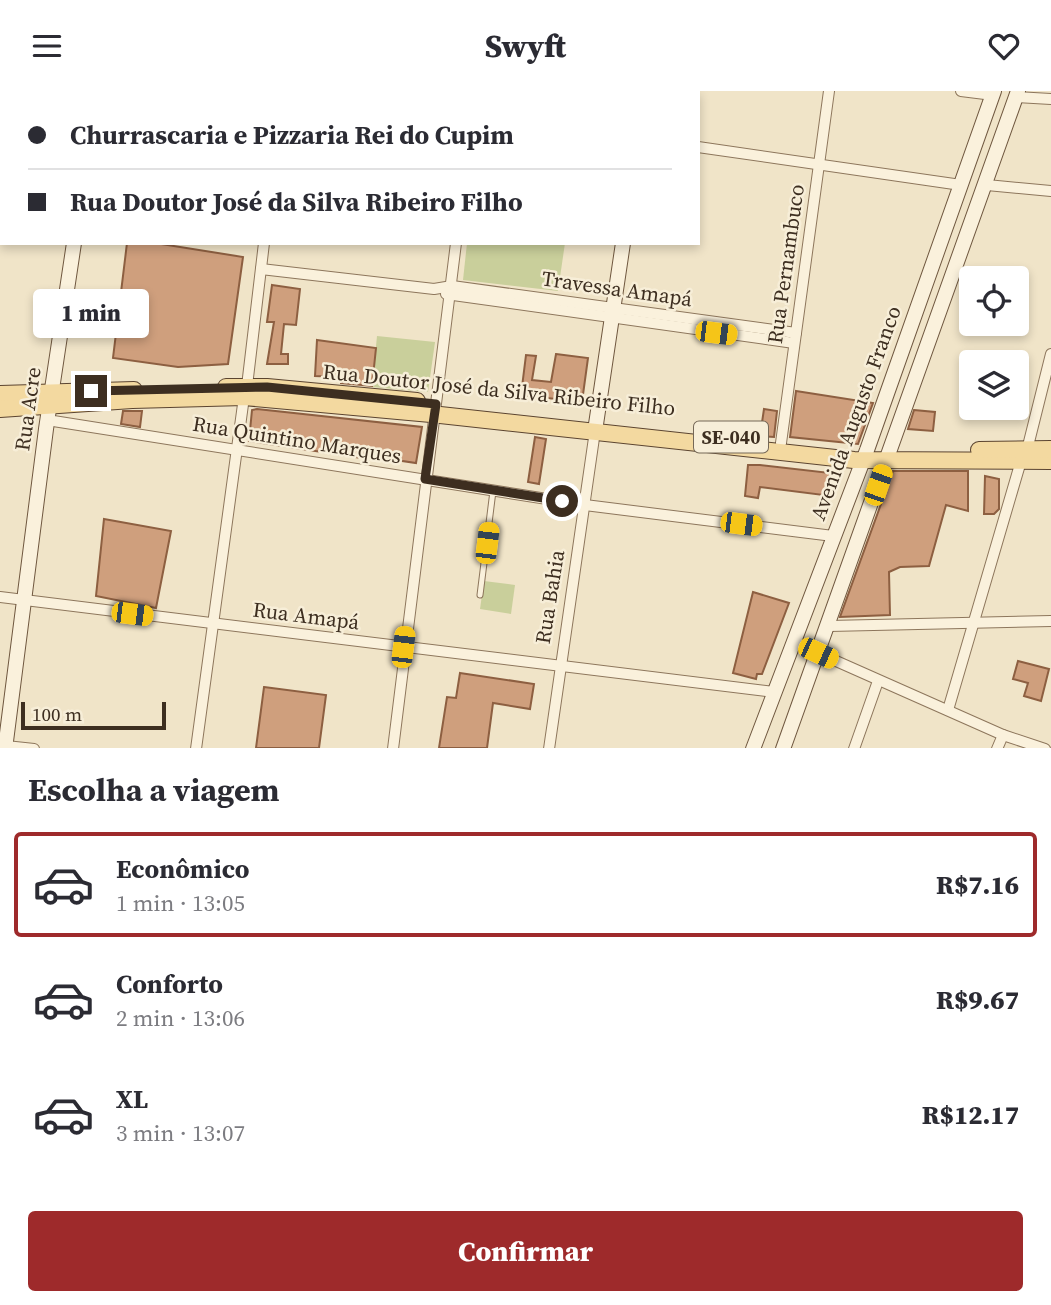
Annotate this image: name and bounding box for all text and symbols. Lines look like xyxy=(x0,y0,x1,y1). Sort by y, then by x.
text: Swyft xyxy=(485,24,566,68)
icon: menu xyxy=(28,27,66,65)
icon: heart xyxy=(985,27,1023,65)
text: Churrascaria e Pizzaria Rei do Cupim xyxy=(70,117,514,153)
street label: Rua Pernambuco xyxy=(760,182,811,346)
text: Rua Doutor José da Silva Ribeiro Filho xyxy=(70,184,523,220)
street label: Travessa Amapá xyxy=(540,264,695,313)
map controls xyxy=(959,266,1029,420)
button: locate xyxy=(959,266,1029,336)
callout: 1 min xyxy=(33,289,149,338)
text: 1 min xyxy=(61,297,121,329)
street label: Avenida Augusto Franco xyxy=(803,302,908,524)
car xyxy=(694,320,739,346)
button: layers xyxy=(959,350,1029,420)
street label: Rua Doutor José da Silva Ribeiro Filho xyxy=(321,357,677,422)
street label: Rua Acre xyxy=(7,365,48,453)
route end xyxy=(75,375,107,407)
street label: Rua Quintino Marques xyxy=(191,409,403,470)
road number: SE-040 xyxy=(694,421,768,453)
car xyxy=(862,462,895,508)
route start xyxy=(546,485,578,517)
car xyxy=(719,511,764,537)
car xyxy=(475,521,500,565)
street label: Rua Bahia xyxy=(528,548,571,646)
street label: Rua Amapá xyxy=(251,595,361,636)
car xyxy=(110,601,155,627)
car xyxy=(391,625,416,669)
car xyxy=(795,635,842,671)
scale bar xyxy=(21,699,166,731)
text: 100 m xyxy=(32,701,82,727)
text: Escolha a viagem xyxy=(28,768,280,812)
text: Econômico xyxy=(116,851,249,887)
icon: car xyxy=(32,853,95,916)
text: R$7.16 xyxy=(936,867,1019,903)
text: 1 min · 13:05 xyxy=(116,887,245,919)
text: Conforto xyxy=(116,966,223,1002)
icon: car xyxy=(32,968,95,1031)
text: R$9.67 xyxy=(936,982,1019,1018)
text: 2 min · 13:06 xyxy=(116,1002,245,1034)
text: XL xyxy=(116,1081,148,1117)
icon: car xyxy=(32,1083,95,1146)
text: R$12.17 xyxy=(922,1097,1019,1133)
text: 3 min · 13:07 xyxy=(116,1117,245,1149)
button: Confirmar xyxy=(28,1211,1023,1291)

